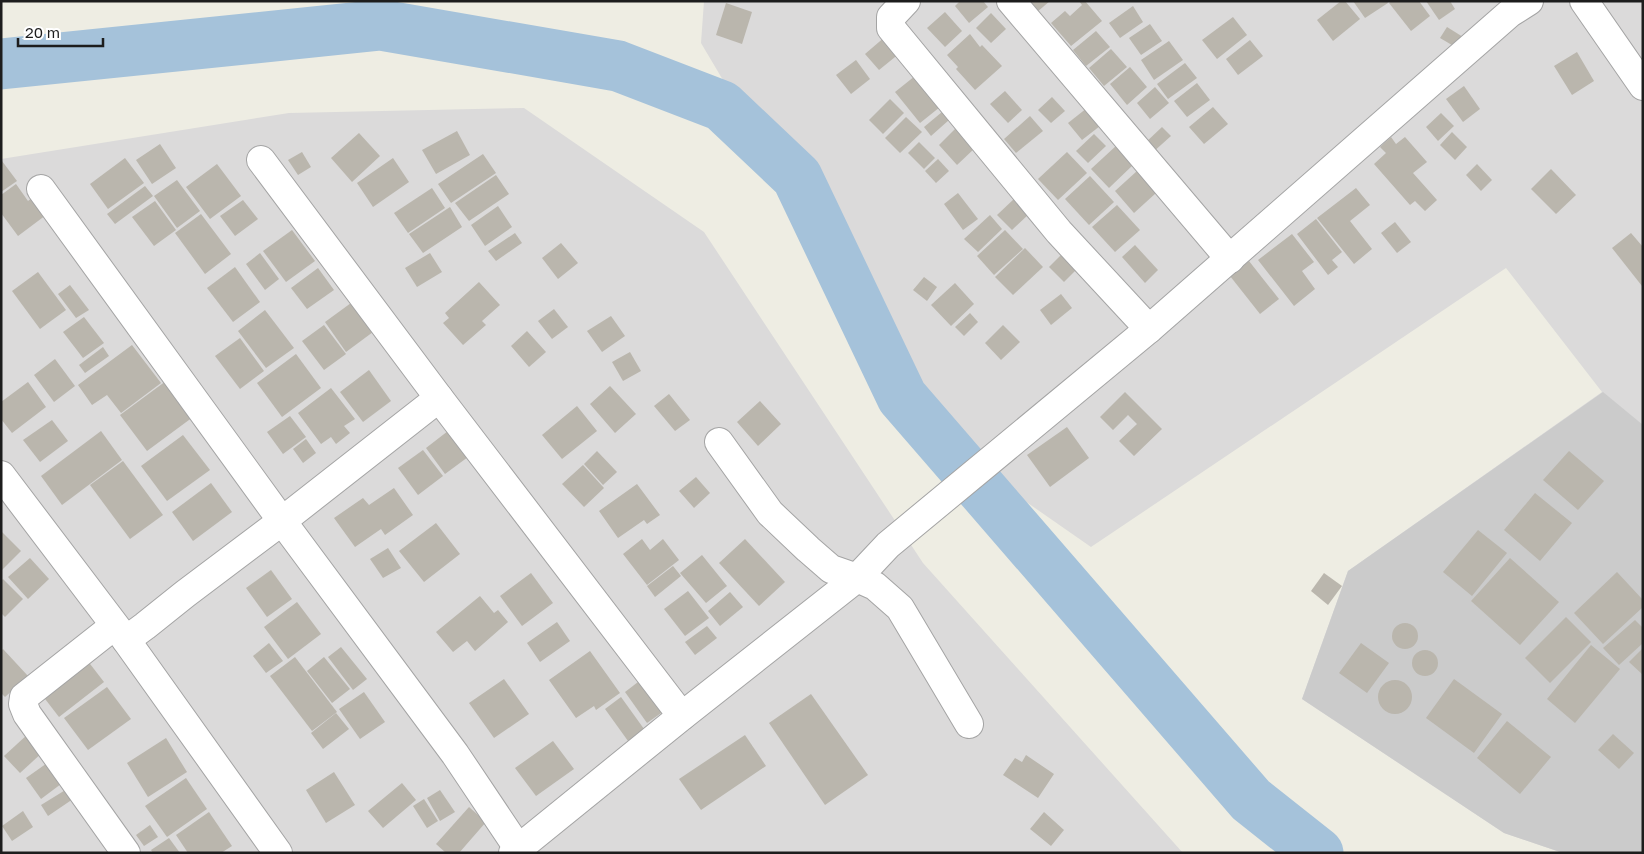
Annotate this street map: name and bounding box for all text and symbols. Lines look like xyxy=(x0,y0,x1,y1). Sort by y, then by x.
scale bar xyxy=(18,15,102,47)
text: 20 m xyxy=(25,23,60,41)

